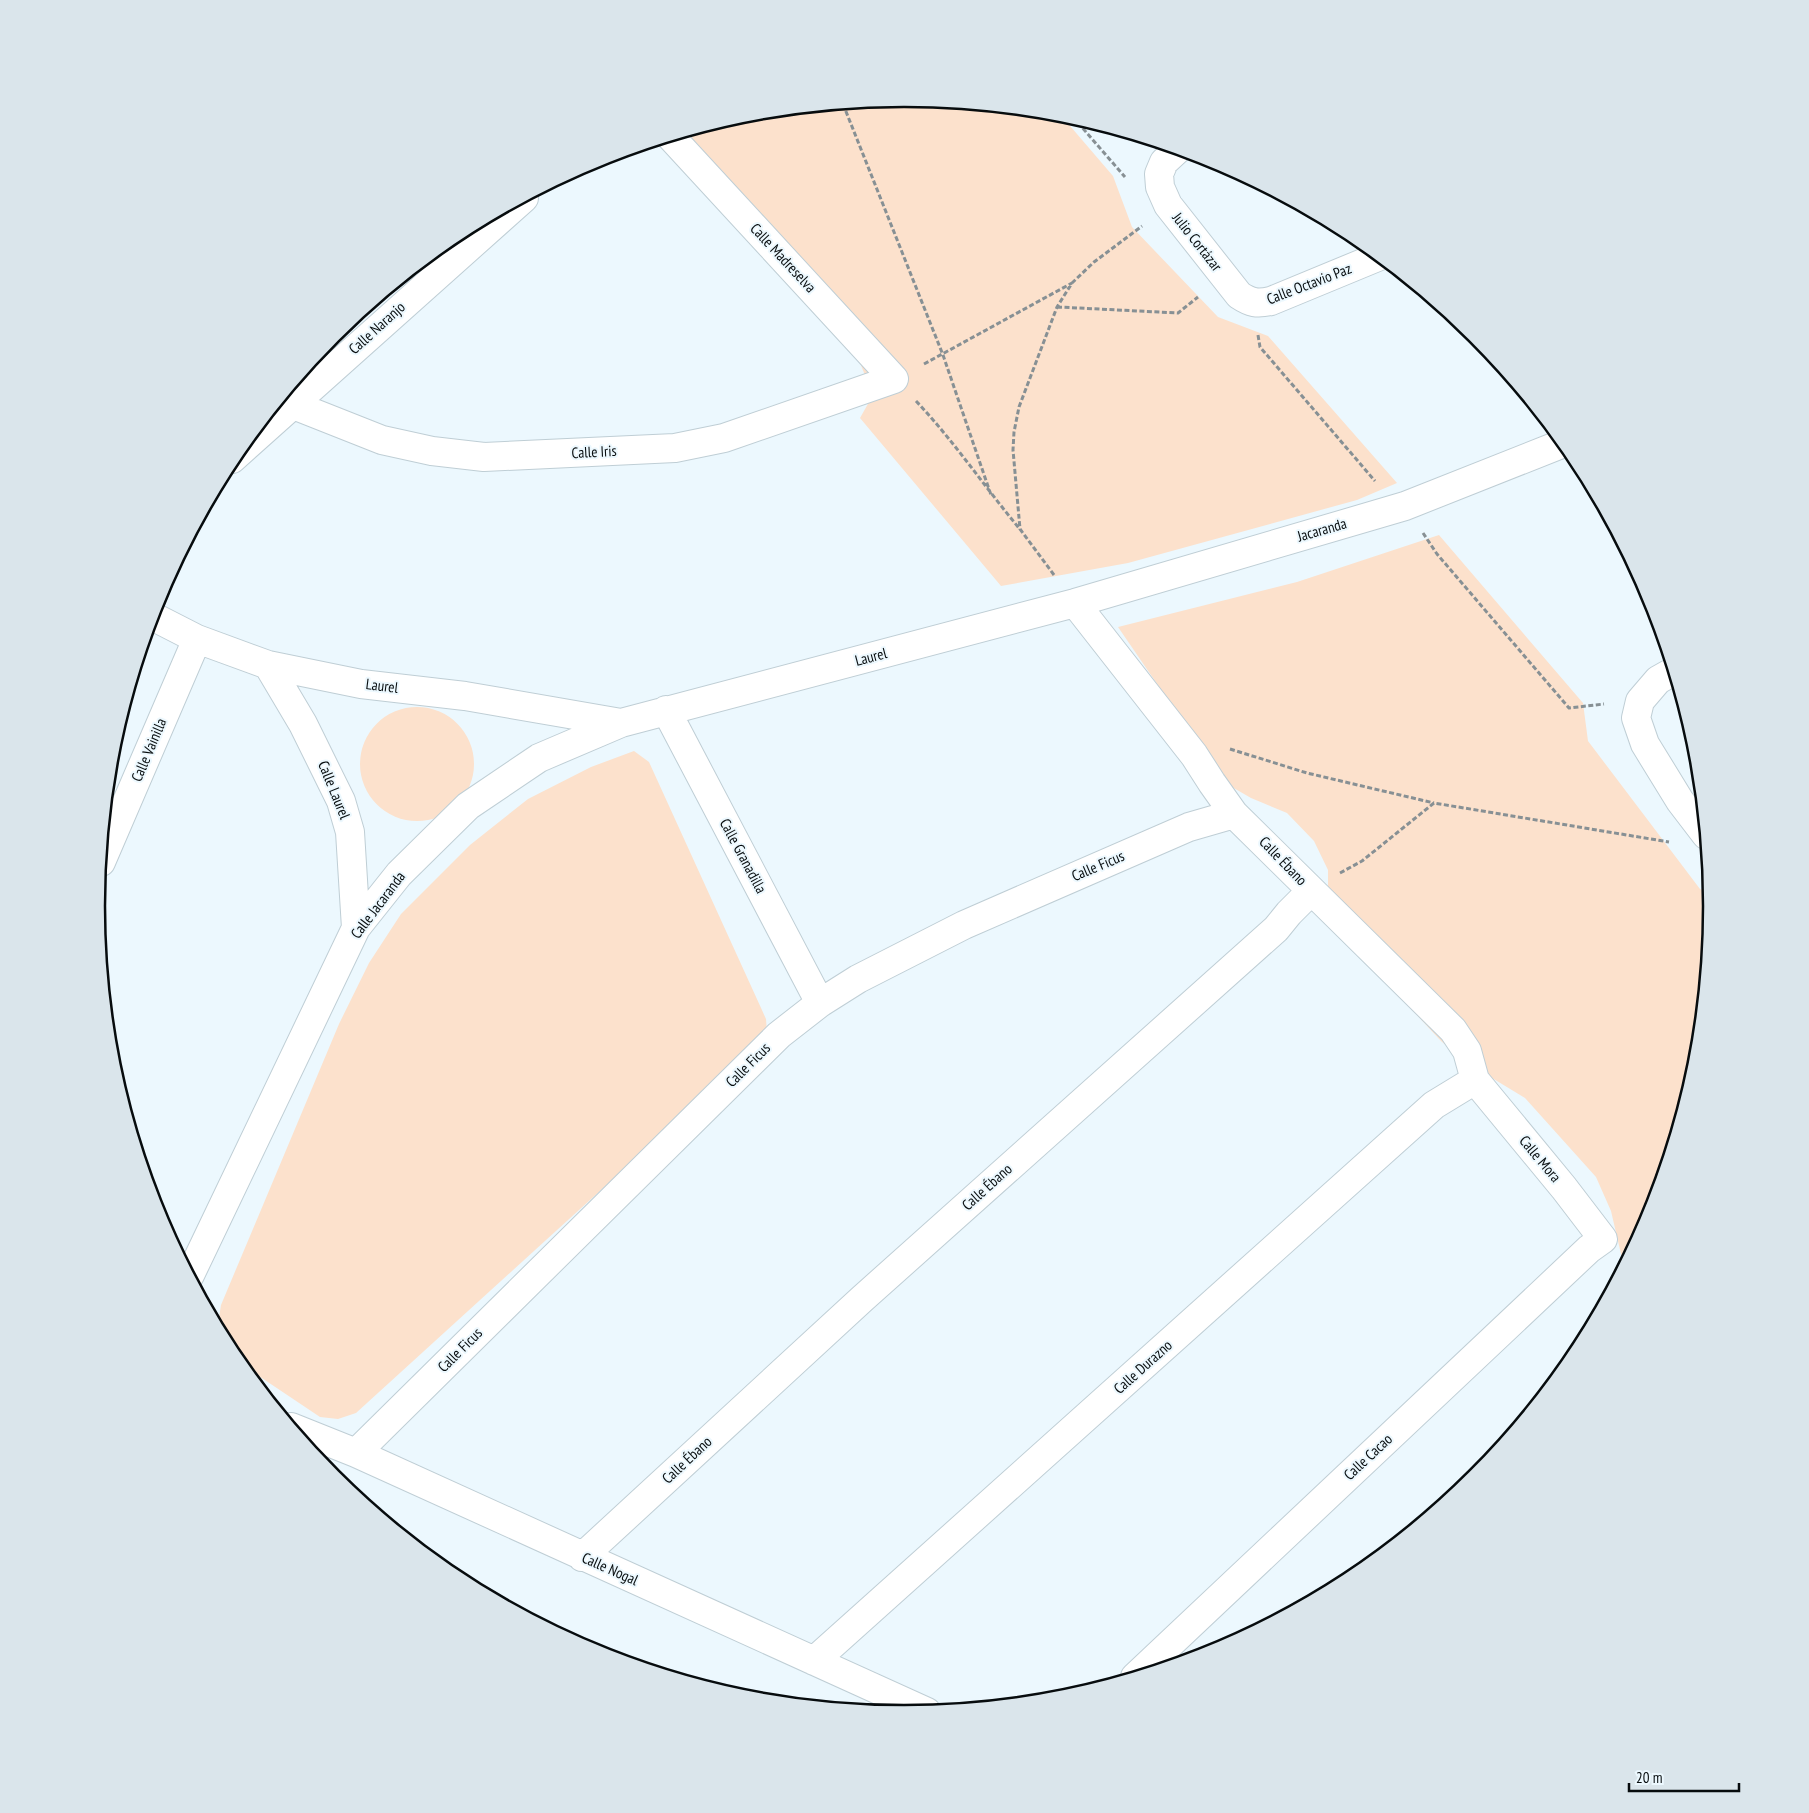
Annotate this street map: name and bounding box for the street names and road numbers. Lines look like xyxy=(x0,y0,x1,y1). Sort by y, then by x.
street label: Julio Cortázar xyxy=(1168,208,1227,276)
street label: Calle Madreselva xyxy=(746,219,820,296)
street label: Calle Octavio Paz xyxy=(1264,259,1354,308)
street label: Calle Naranjo xyxy=(344,297,409,358)
street label: Calle Iris xyxy=(571,441,617,462)
street label: Jacaranda xyxy=(1294,513,1349,546)
street label: Laurel xyxy=(853,643,889,670)
street label: Laurel xyxy=(365,674,400,697)
street label: Calle Vainilla xyxy=(127,715,170,784)
street label: Calle Laurel xyxy=(314,758,355,822)
street label: Calle Granadilla xyxy=(716,815,771,896)
street label: Calle Ébano xyxy=(1255,832,1311,889)
street label: Calle Ficus xyxy=(1069,846,1127,885)
street label: Calle Jacaranda xyxy=(346,867,409,942)
street label: Calle Ficus xyxy=(721,1038,774,1091)
street label: Calle Mora xyxy=(1515,1131,1565,1186)
street label: Calle Ébano xyxy=(958,1159,1016,1214)
street label: Calle Ficus xyxy=(433,1323,486,1376)
street label: Calle Durazno xyxy=(1110,1335,1176,1398)
street label: Calle Cacao xyxy=(1339,1429,1396,1484)
street label: Calle Ébano xyxy=(658,1432,715,1487)
street label: Calle Nogal xyxy=(579,1548,642,1590)

